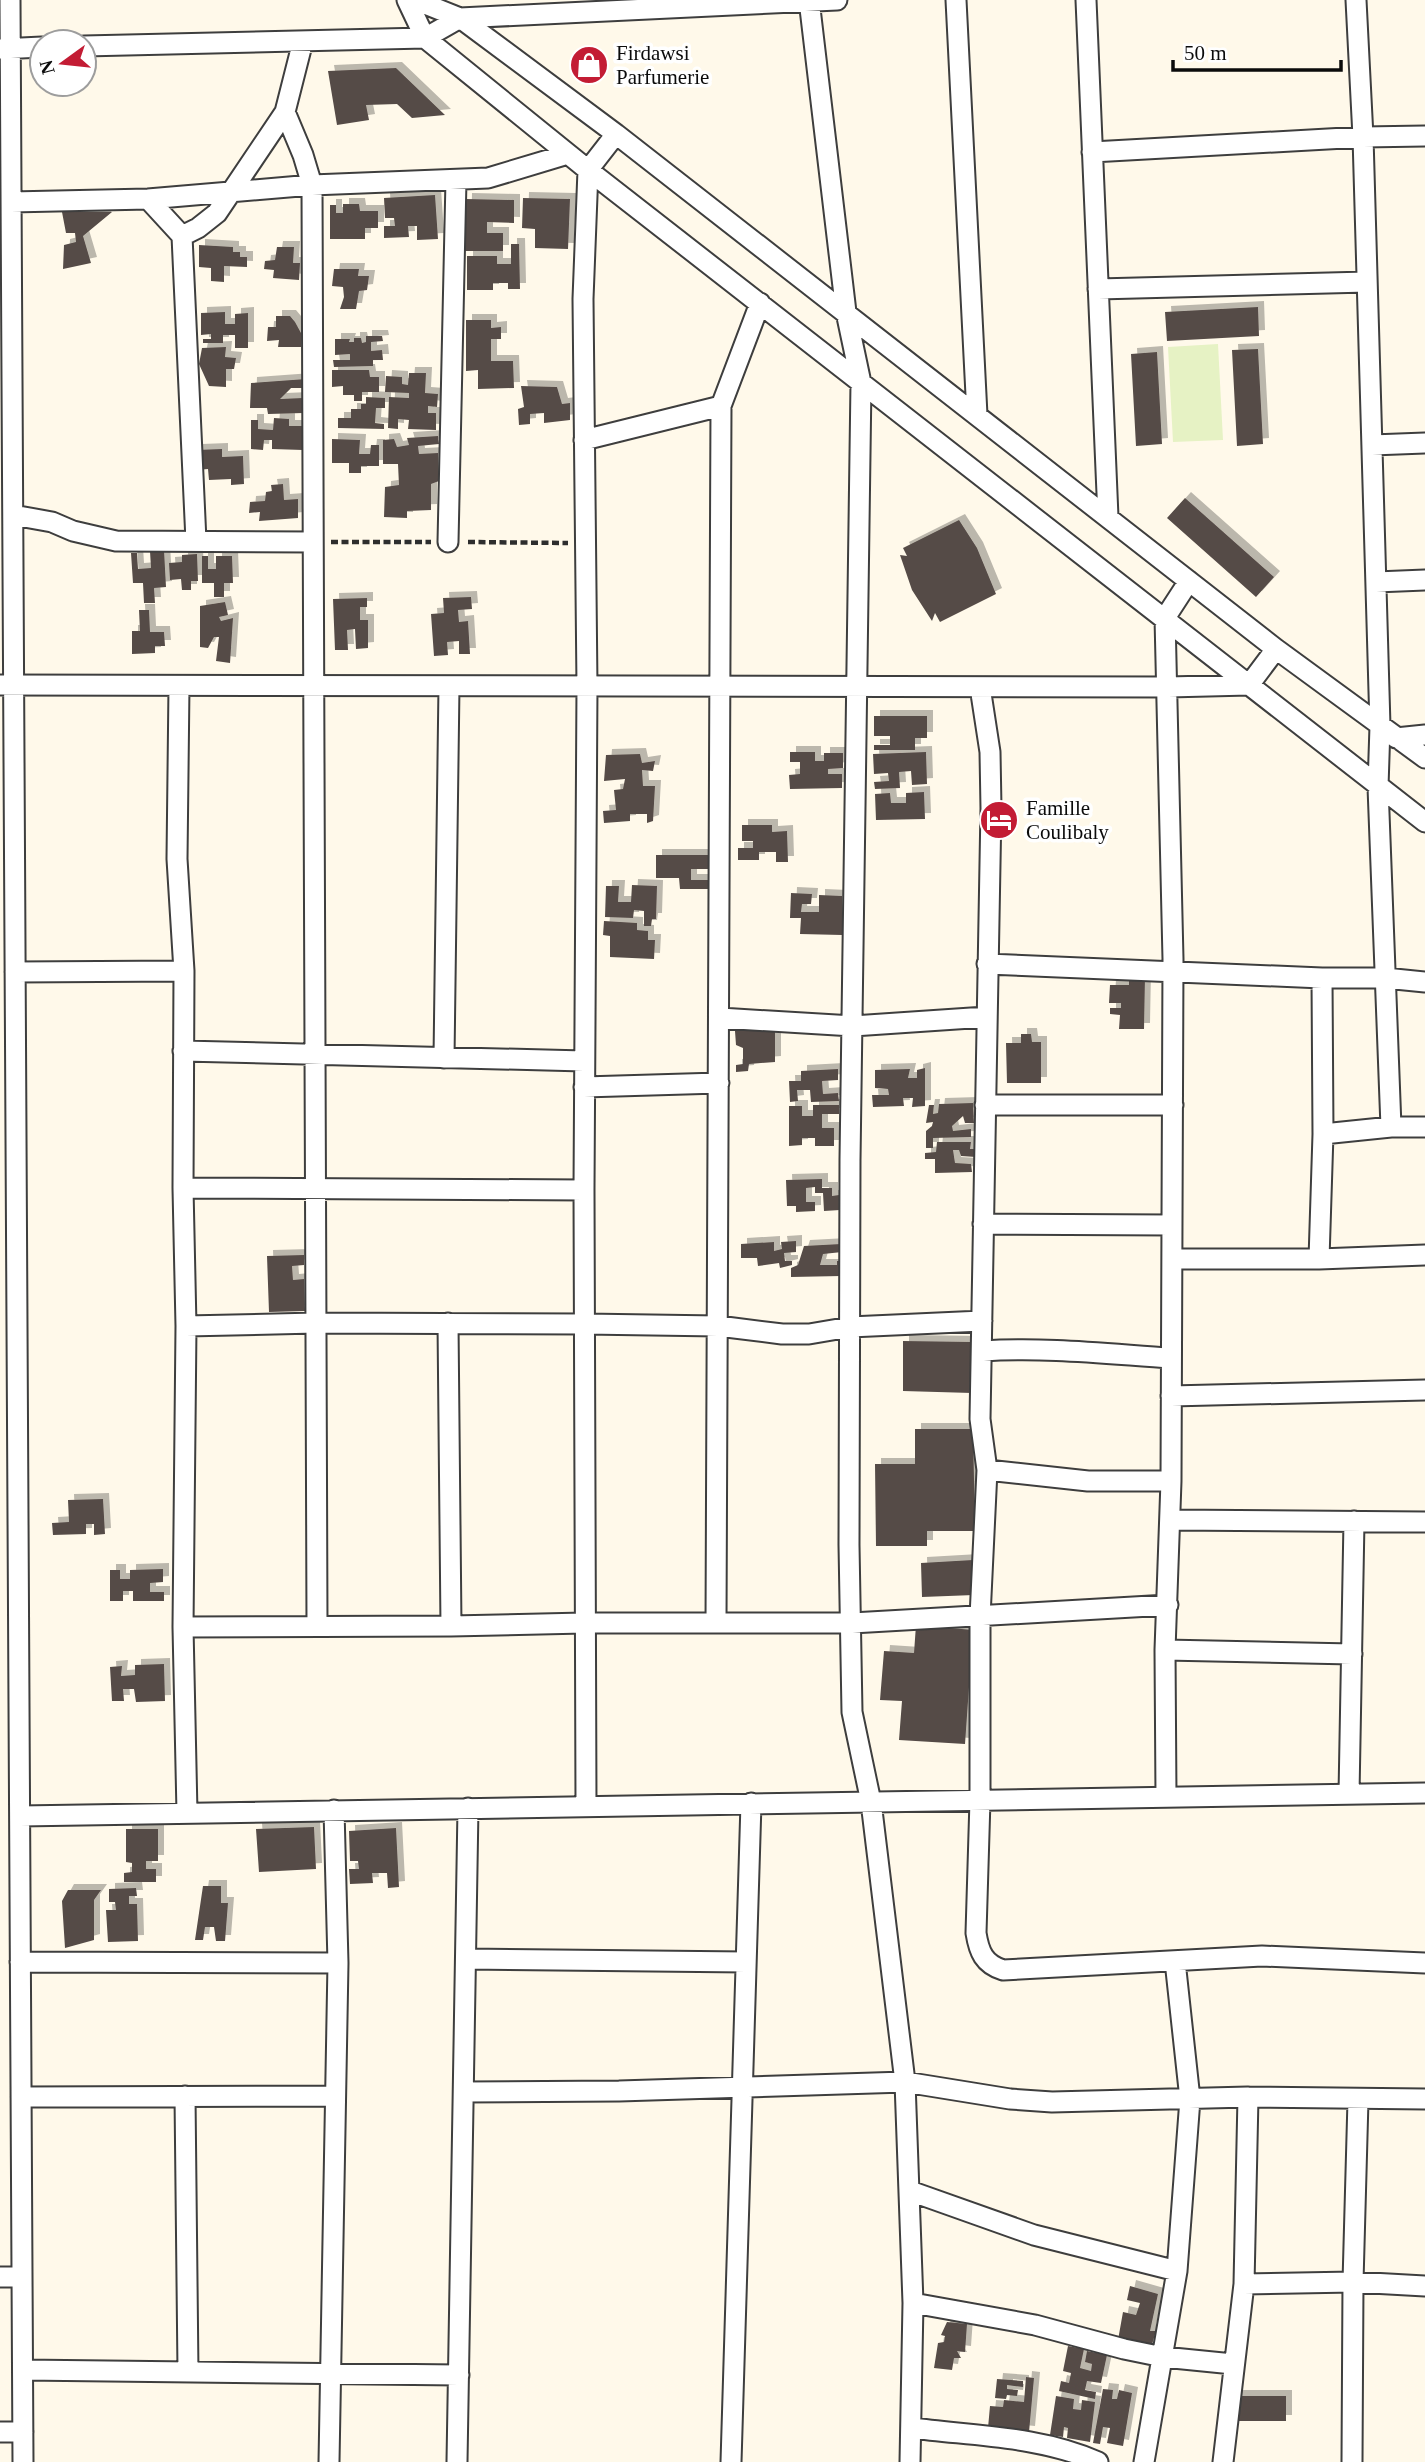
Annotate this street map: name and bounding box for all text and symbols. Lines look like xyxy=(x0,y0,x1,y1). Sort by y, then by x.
north arrow xyxy=(28,28,98,98)
scale bar xyxy=(1173,28,1341,72)
place label: Firdawsi Parfumerie xyxy=(616,41,709,89)
text: 50 m xyxy=(1184,41,1227,65)
shop icon: Firdawsi Parfumerie xyxy=(568,44,610,86)
text: N xyxy=(35,58,59,77)
place label: Famille Coulibaly xyxy=(1026,796,1109,844)
hotel icon: Famille Coulibaly xyxy=(978,799,1020,841)

